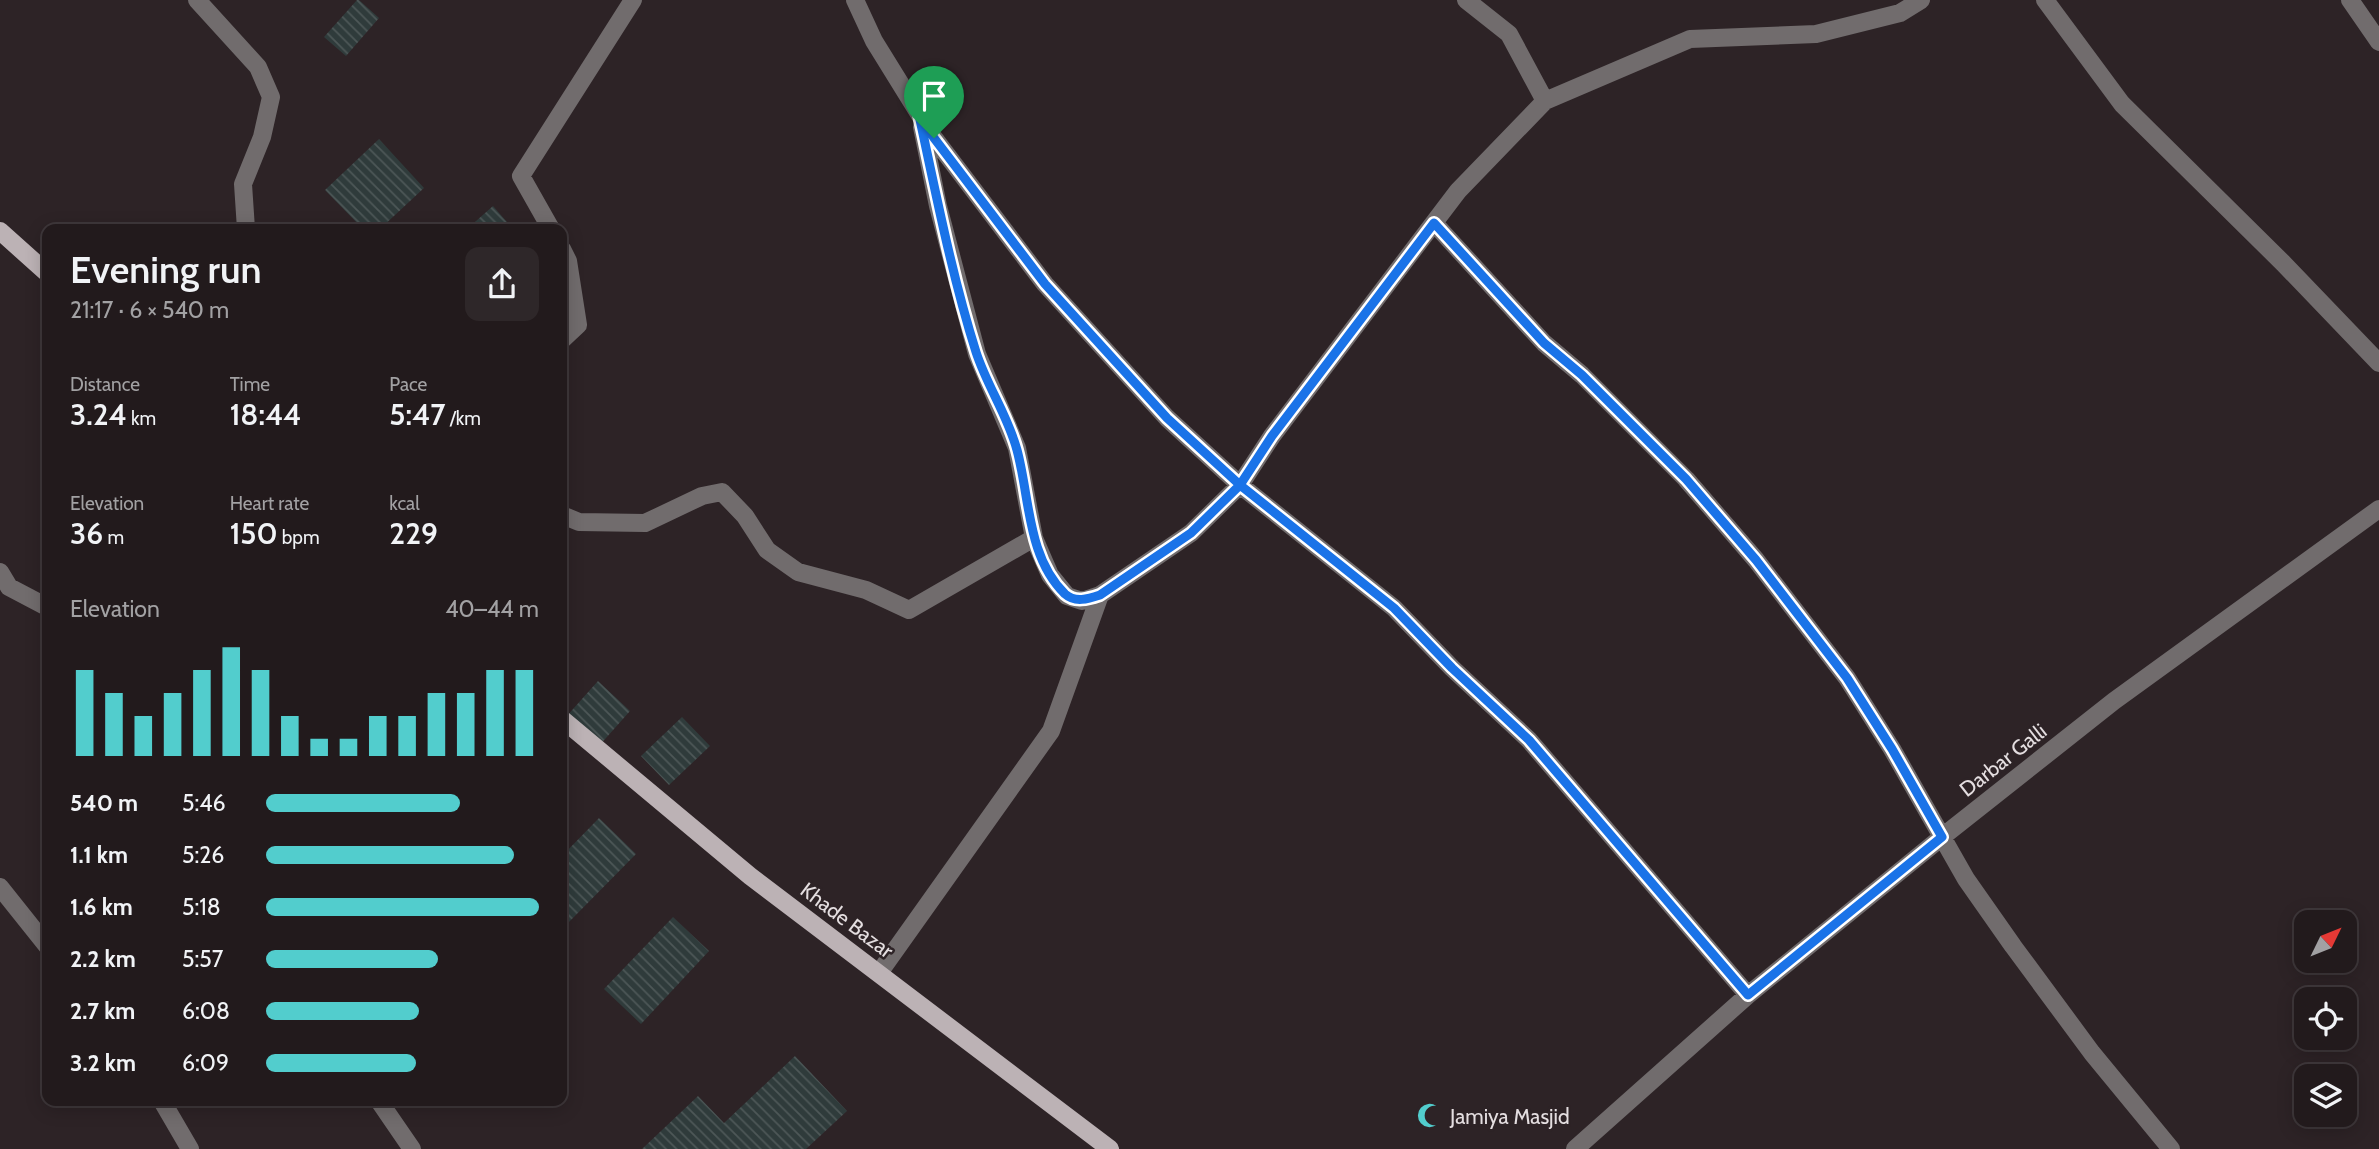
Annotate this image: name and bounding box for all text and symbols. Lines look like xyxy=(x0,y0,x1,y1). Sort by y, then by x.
pin xyxy=(904,66,964,138)
icon: arrive xyxy=(915,77,953,115)
text: Evening run xyxy=(70,246,262,293)
button: share xyxy=(465,247,539,321)
text: 21:17 · 6 × 540 m xyxy=(70,296,229,324)
text: Distance xyxy=(70,373,140,396)
text: Time xyxy=(230,373,270,396)
text: Pace xyxy=(389,373,427,396)
text: 3.24 xyxy=(70,396,127,433)
text: 18:44 xyxy=(230,396,301,433)
text: 5:47 xyxy=(389,396,445,433)
text: km xyxy=(127,407,156,430)
text: /km xyxy=(445,407,481,430)
text: Elevation xyxy=(70,492,144,515)
text: Heart rate xyxy=(230,492,309,515)
text: kcal xyxy=(389,492,420,515)
text: 36 xyxy=(70,515,103,552)
text: 150 xyxy=(230,515,278,552)
text: 229 xyxy=(389,515,438,552)
text: m xyxy=(103,526,124,549)
text: bpm xyxy=(278,526,320,549)
text: Elevation xyxy=(70,595,160,623)
text: 40–44 m xyxy=(445,595,539,623)
street label: Darbar Galli xyxy=(1955,718,2051,802)
text: 540 m xyxy=(70,789,138,817)
text: 5:46 xyxy=(182,789,226,817)
text: 1.1 km xyxy=(70,841,128,869)
text: 5:26 xyxy=(182,841,224,869)
street label: Khade Bazar xyxy=(796,877,899,963)
text: 1.6 km xyxy=(70,893,133,921)
text: 5:18 xyxy=(182,893,221,921)
north arrow xyxy=(2294,910,2357,973)
map controls xyxy=(2294,910,2357,1127)
text: 2.2 km xyxy=(70,945,136,973)
text: 5:57 xyxy=(182,945,223,973)
button: locate xyxy=(2294,987,2357,1050)
text: 2.7 km xyxy=(70,997,135,1025)
text: 6:08 xyxy=(182,997,230,1025)
text: 3.2 km xyxy=(70,1049,136,1077)
text: 6:09 xyxy=(182,1049,229,1077)
button: layers xyxy=(2294,1064,2357,1127)
mosque icon: Jamiya Masjid xyxy=(1416,1102,1444,1130)
place label: Jamiya Masjid xyxy=(1449,1104,1570,1130)

